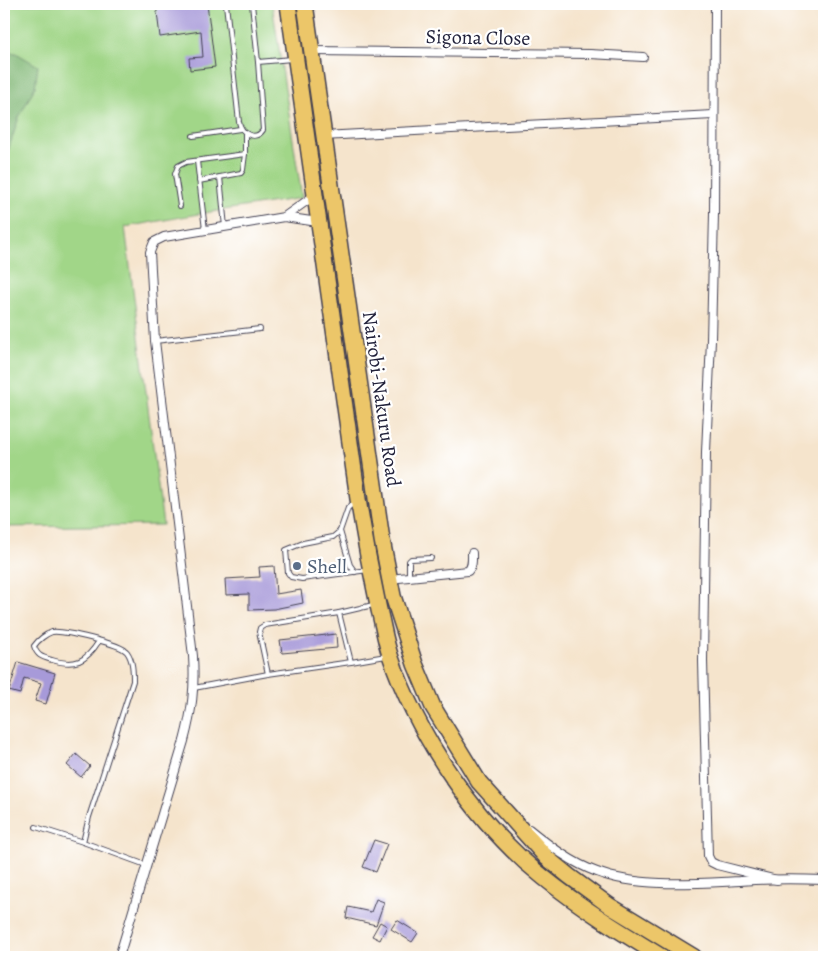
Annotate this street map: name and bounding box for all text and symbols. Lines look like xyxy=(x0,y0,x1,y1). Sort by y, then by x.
street label: Sigona Close xyxy=(425,23,531,52)
street label: Nairobi-Nakuru Road xyxy=(356,309,407,489)
place label: Shell xyxy=(307,553,347,580)
marker: Shell xyxy=(291,560,303,572)

